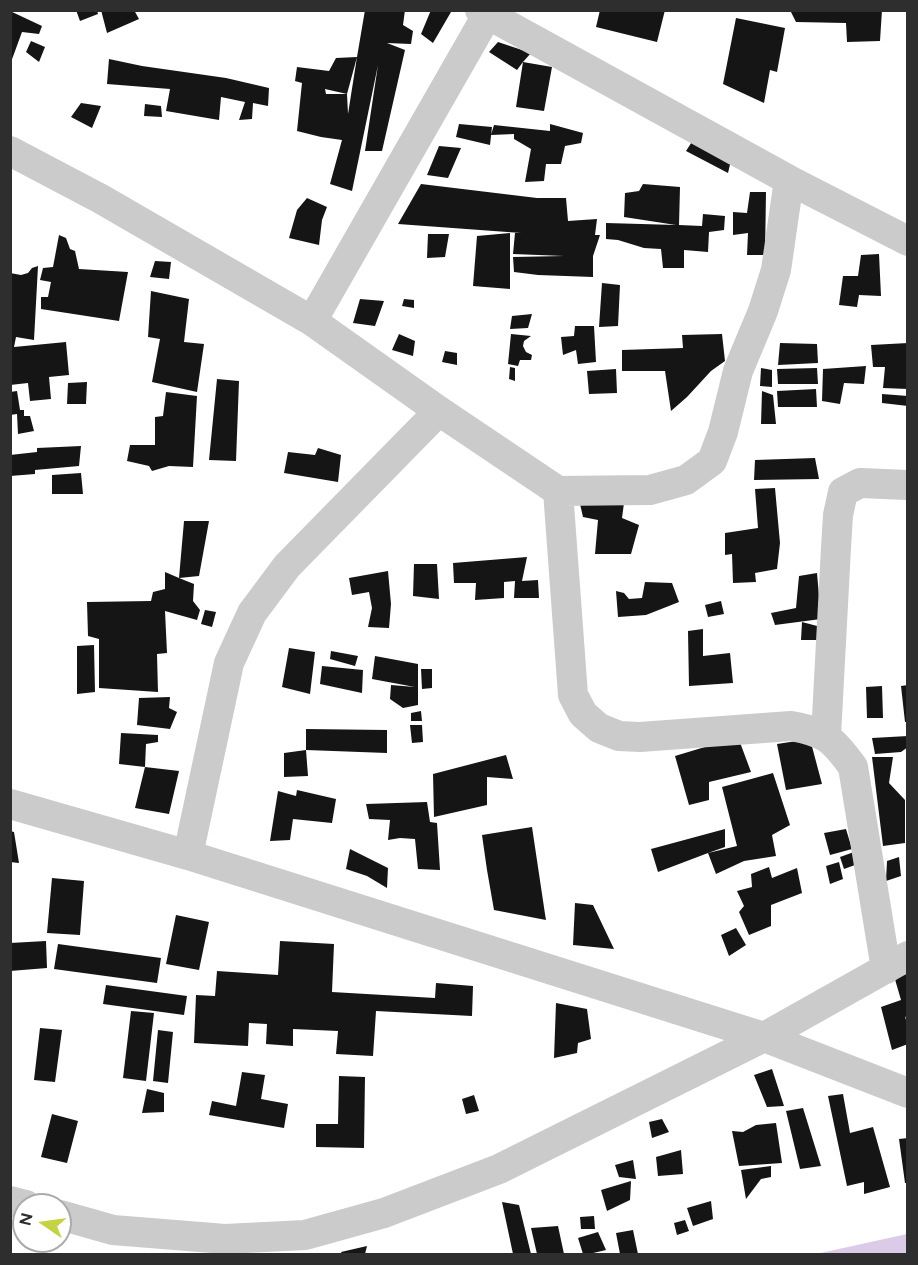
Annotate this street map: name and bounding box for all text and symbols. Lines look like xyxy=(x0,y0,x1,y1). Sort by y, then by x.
north arrow xyxy=(12,1193,72,1253)
text: N xyxy=(15,1211,37,1227)

